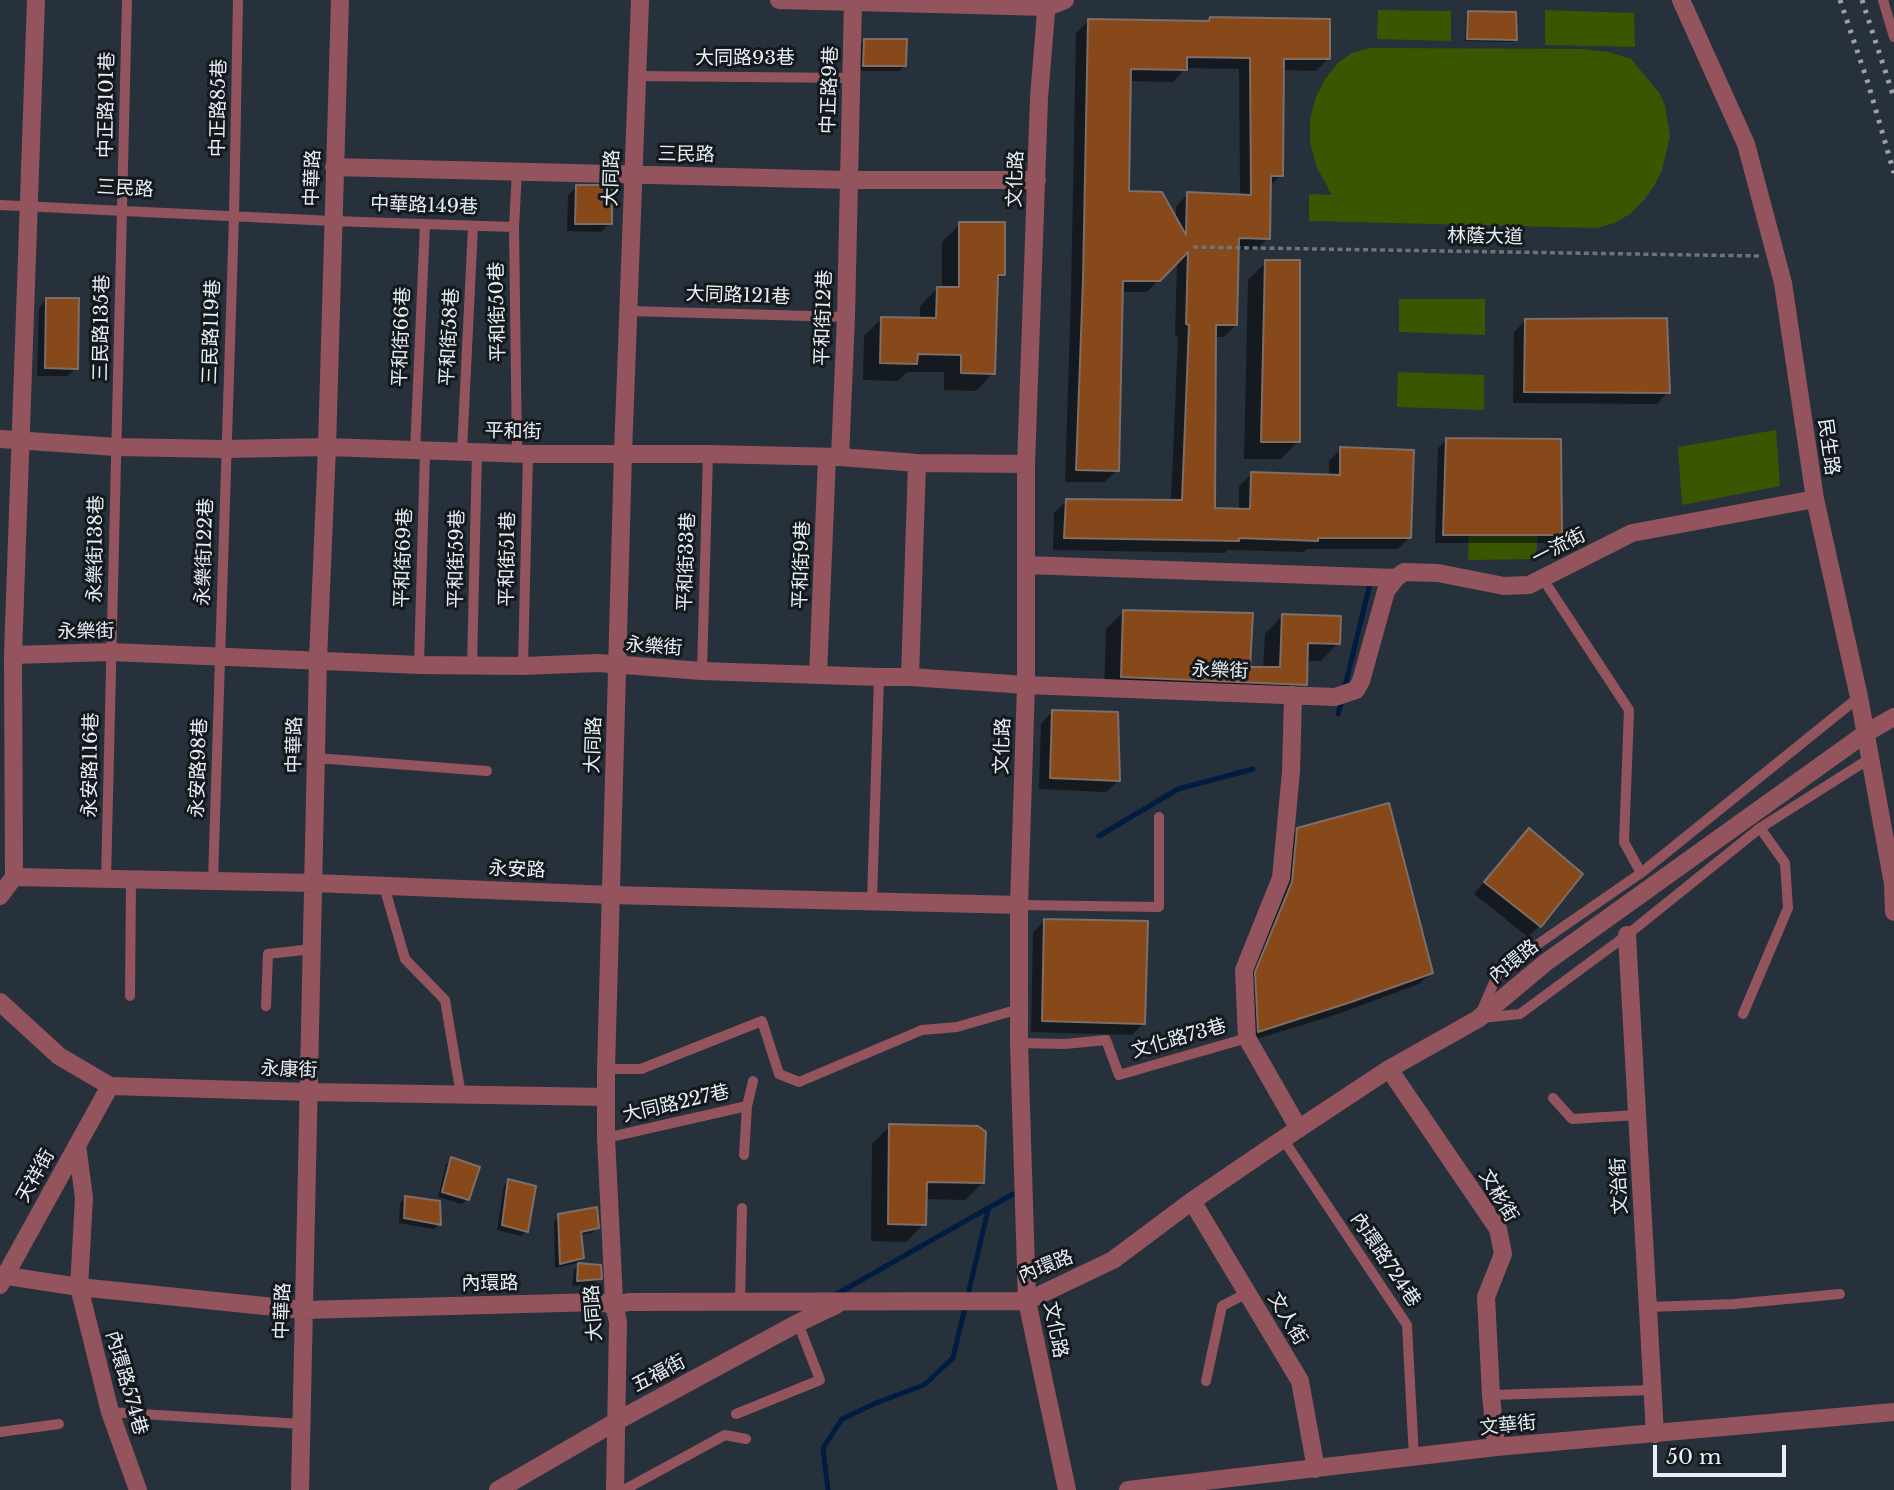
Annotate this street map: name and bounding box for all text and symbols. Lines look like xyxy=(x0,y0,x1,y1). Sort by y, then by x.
street label: 中正路9巷 xyxy=(817,46,843,134)
street label: 大同路93巷 xyxy=(695,48,795,70)
street label: 中正路101巷 xyxy=(95,52,119,158)
street label: 中正路85巷 xyxy=(207,59,231,157)
street label: 三民路 xyxy=(657,143,715,167)
street label: 中華路 xyxy=(301,149,325,207)
street label: 大同路 xyxy=(600,149,624,207)
street label: 文化路 xyxy=(1004,150,1028,208)
street label: 三民路 xyxy=(96,176,154,202)
street label: 中華路149巷 xyxy=(370,193,478,219)
street label: 林蔭大道 xyxy=(1447,225,1523,249)
street label: 平和街50巷 xyxy=(486,262,510,362)
street label: 平和街12巷 xyxy=(811,270,837,366)
street label: 三民路135巷 xyxy=(90,274,114,382)
street label: 三民路119巷 xyxy=(199,279,225,385)
street label: 大同路121巷 xyxy=(685,283,791,309)
street label: 平和街66巷 xyxy=(389,286,415,388)
street label: 平和街58巷 xyxy=(436,287,464,387)
street label: 民生路 xyxy=(1813,417,1843,477)
street label: 平和街 xyxy=(484,420,542,444)
street label: 永樂街138巷 xyxy=(84,495,108,603)
street label: 永樂街122巷 xyxy=(192,498,218,606)
street label: 平和街69巷 xyxy=(391,507,417,609)
street label: 平和街59巷 xyxy=(445,509,469,609)
street label: 平和街51巷 xyxy=(496,511,520,607)
street label: 平和街33巷 xyxy=(674,512,700,612)
street label: 平和街9巷 xyxy=(789,521,815,609)
street label: 一流街 xyxy=(1528,524,1590,570)
street label: 永樂街 xyxy=(57,620,115,644)
street label: 永樂街 xyxy=(625,634,683,660)
street label: 永樂街 xyxy=(1191,659,1249,683)
street label: 永安路116巷 xyxy=(79,712,103,818)
street label: 中華路 xyxy=(283,716,307,774)
street label: 大同路 xyxy=(582,716,606,774)
street label: 文化路 xyxy=(991,717,1015,775)
street label: 永安路98巷 xyxy=(186,718,212,818)
street label: 永安路 xyxy=(488,858,546,882)
street label: 內環路 xyxy=(1485,935,1543,989)
street label: 文化路73巷 xyxy=(1129,1015,1229,1063)
street label: 永康街 xyxy=(260,1058,318,1082)
street label: 大同路227巷 xyxy=(620,1081,732,1127)
street label: 天祥街 xyxy=(12,1146,60,1206)
street label: 文治街 xyxy=(1607,1157,1633,1215)
street label: 文彬街 xyxy=(1474,1166,1522,1226)
street label: 內環路724巷 xyxy=(1345,1209,1425,1311)
street label: 內環路 xyxy=(1015,1246,1077,1288)
street label: 內環路 xyxy=(461,1272,519,1296)
street label: 中華路 xyxy=(271,1282,295,1340)
street label: 大同路 xyxy=(581,1284,607,1342)
street label: 文人街 xyxy=(1263,1289,1311,1349)
street label: 文化路 xyxy=(1038,1300,1072,1360)
street label: 內環路574巷 xyxy=(100,1328,152,1438)
street label: 五福街 xyxy=(628,1351,690,1397)
street label: 文華街 xyxy=(1478,1412,1538,1440)
scale bar xyxy=(1656,1430,1789,1474)
text: 50 m xyxy=(1666,1444,1721,1470)

